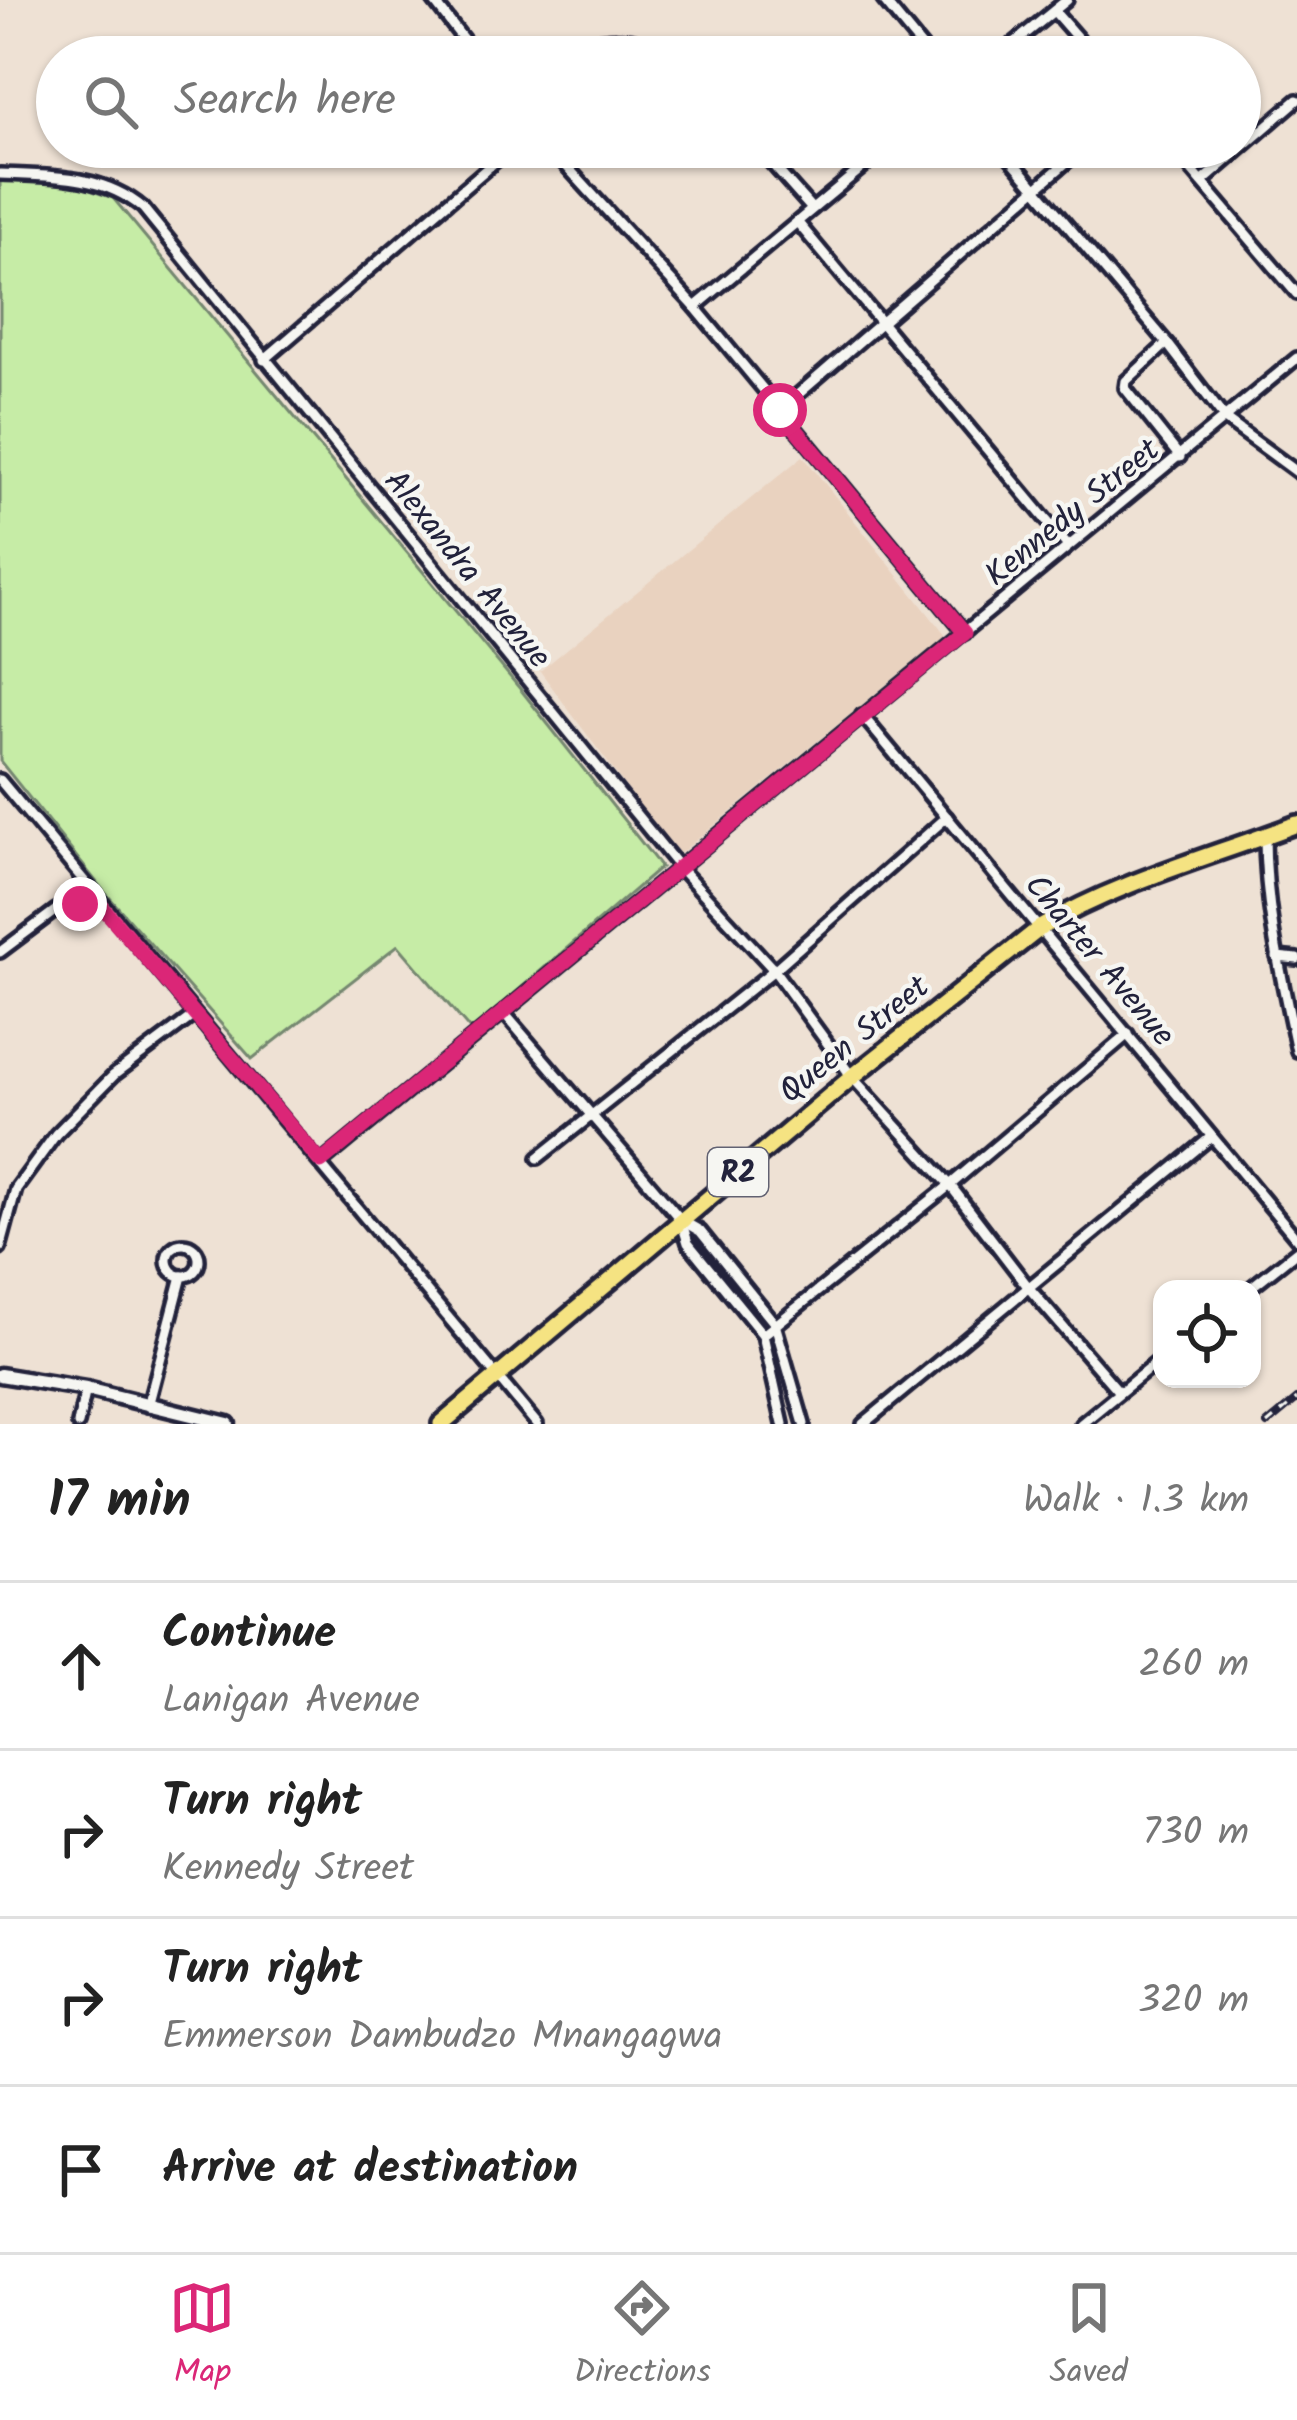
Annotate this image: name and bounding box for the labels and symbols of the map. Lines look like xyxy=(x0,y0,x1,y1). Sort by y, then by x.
route start xyxy=(753,383,807,437)
street label: Kennedy Street xyxy=(974,425,1174,601)
street label: Alexandra Avenue xyxy=(369,459,564,682)
street label: Charter Avenue xyxy=(1010,863,1187,1060)
route end xyxy=(53,877,107,931)
street label: Queen Street xyxy=(768,962,943,1118)
road number: R2 xyxy=(708,1148,768,1196)

